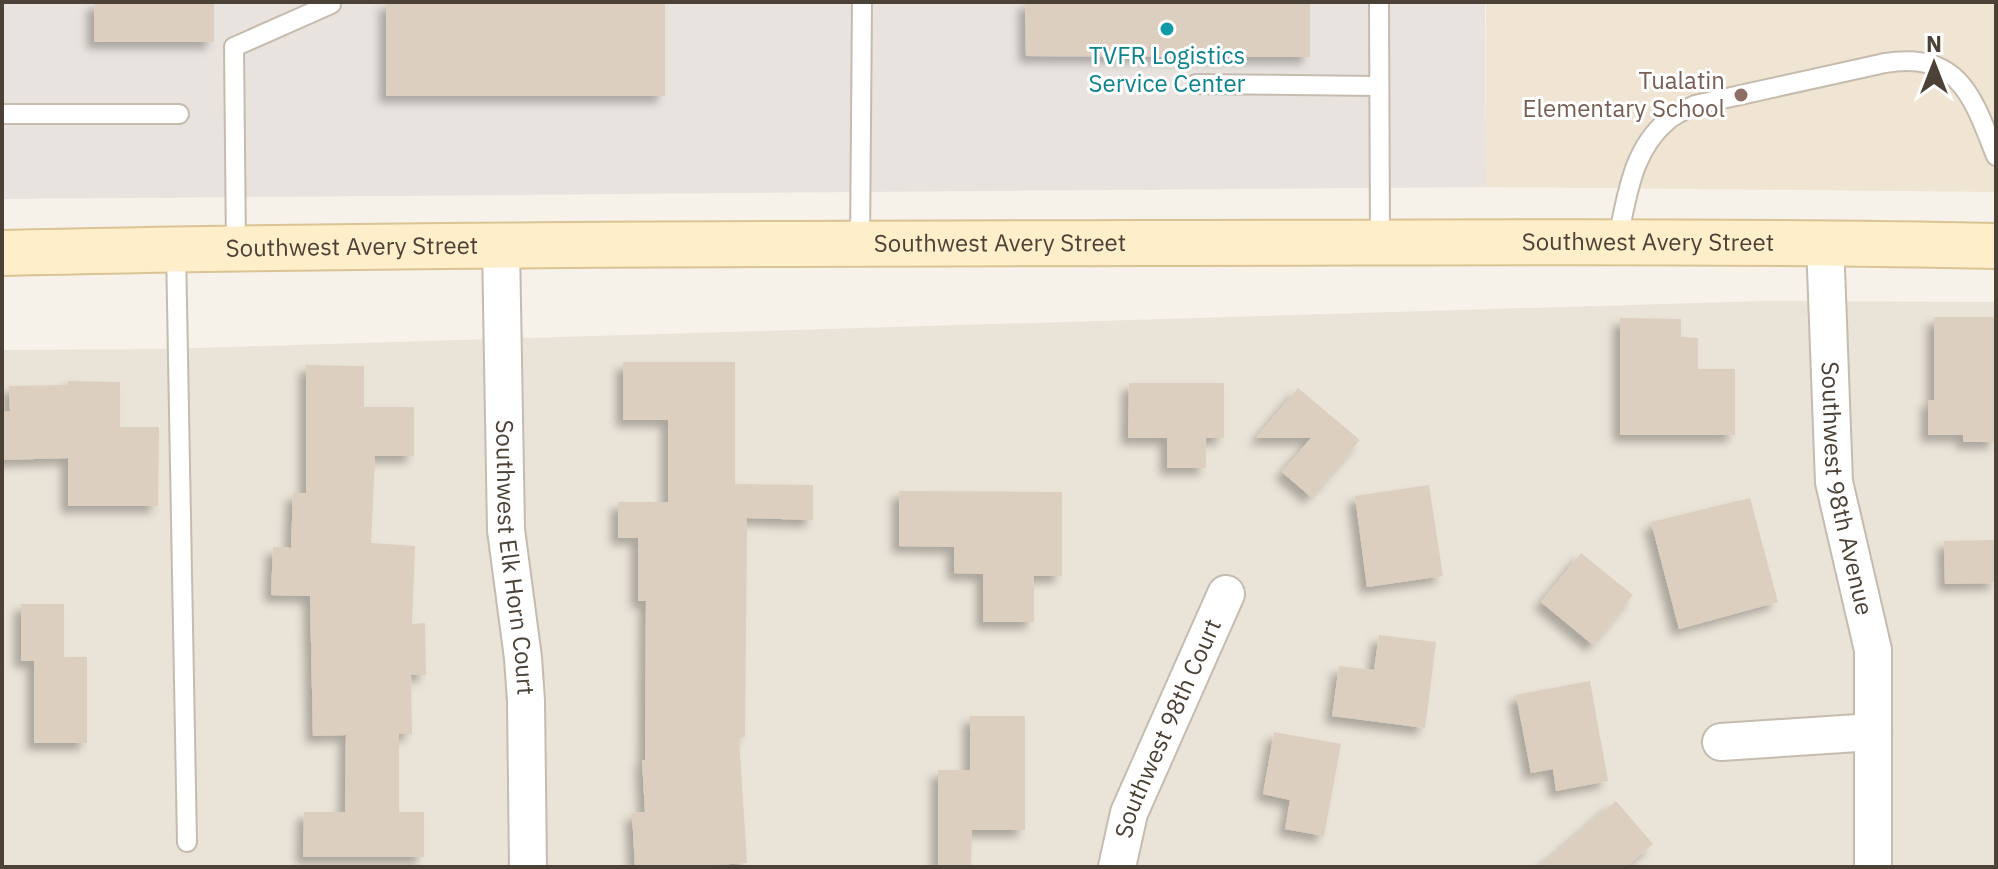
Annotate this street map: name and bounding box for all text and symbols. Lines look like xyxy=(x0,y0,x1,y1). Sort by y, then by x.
marker: TVFR Logistics Service Center xyxy=(1158,20,1176,38)
north arrow xyxy=(1894,24,1974,104)
text: N xyxy=(1926,29,1942,58)
place label: TVFR Logistics Service Center xyxy=(1089,39,1246,99)
place label: Tualatin Elementary School xyxy=(1523,64,1725,124)
marker: Tualatin Elementary School xyxy=(1732,86,1750,104)
street label: Southwest Avery Street xyxy=(1522,225,1774,258)
street label: Southwest Avery Street xyxy=(874,226,1126,259)
street label: Southwest Avery Street xyxy=(225,229,478,264)
street label: Southwest 98th Avenue xyxy=(1814,361,1881,618)
street label: Southwest Elk Horn Court xyxy=(489,419,543,696)
street label: Southwest 98th Court xyxy=(1107,613,1228,841)

